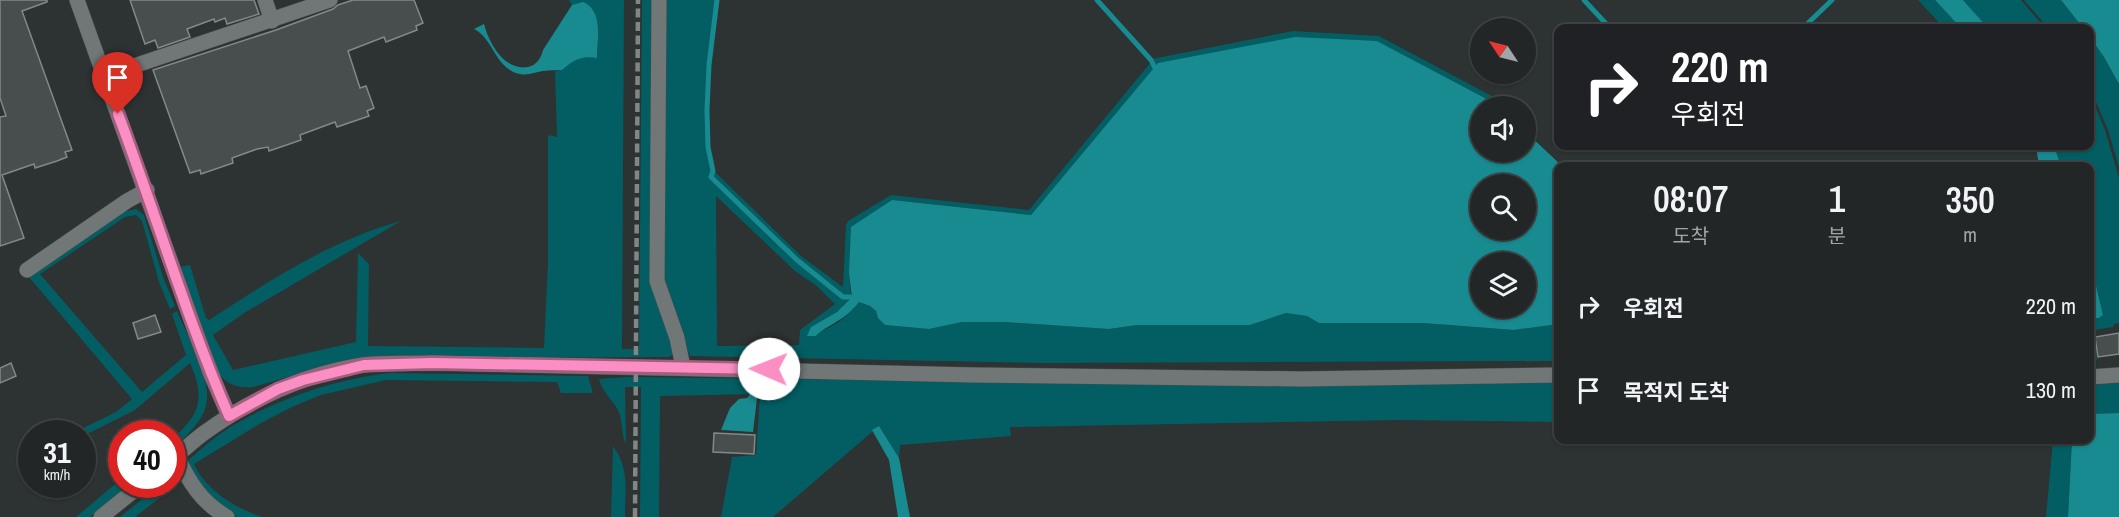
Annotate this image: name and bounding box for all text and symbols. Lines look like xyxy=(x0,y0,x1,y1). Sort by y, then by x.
north arrow xyxy=(1470,18,1536,84)
map controls xyxy=(1470,18,1536,318)
text: 220 m xyxy=(1671,39,1769,95)
icon: right xyxy=(1572,48,1650,126)
pin xyxy=(92,52,143,114)
icon: arrive xyxy=(101,61,134,94)
button: sound xyxy=(1470,96,1536,162)
text: 우회전 xyxy=(1671,96,1746,132)
button: search xyxy=(1470,174,1536,240)
text: 08:07 xyxy=(1653,175,1728,223)
text: 1 xyxy=(1829,175,1845,223)
text: 350 xyxy=(1945,176,1995,224)
text: m xyxy=(1963,221,1977,248)
text: 도착 xyxy=(1672,222,1709,249)
text: 분 xyxy=(1828,222,1846,249)
button: layers xyxy=(1470,252,1536,318)
icon: right xyxy=(1572,290,1605,323)
text: 220 m xyxy=(2026,291,2076,321)
text: 우회전 xyxy=(1623,293,1684,323)
position arrow xyxy=(737,337,801,401)
icon: arrive xyxy=(1572,374,1605,407)
text: 130 m xyxy=(2026,375,2076,405)
text: 목적지 도착 xyxy=(1623,377,1729,407)
speed limit sign: 40 xyxy=(108,420,186,498)
text: 31 xyxy=(43,432,71,472)
text: km/h xyxy=(44,464,70,485)

